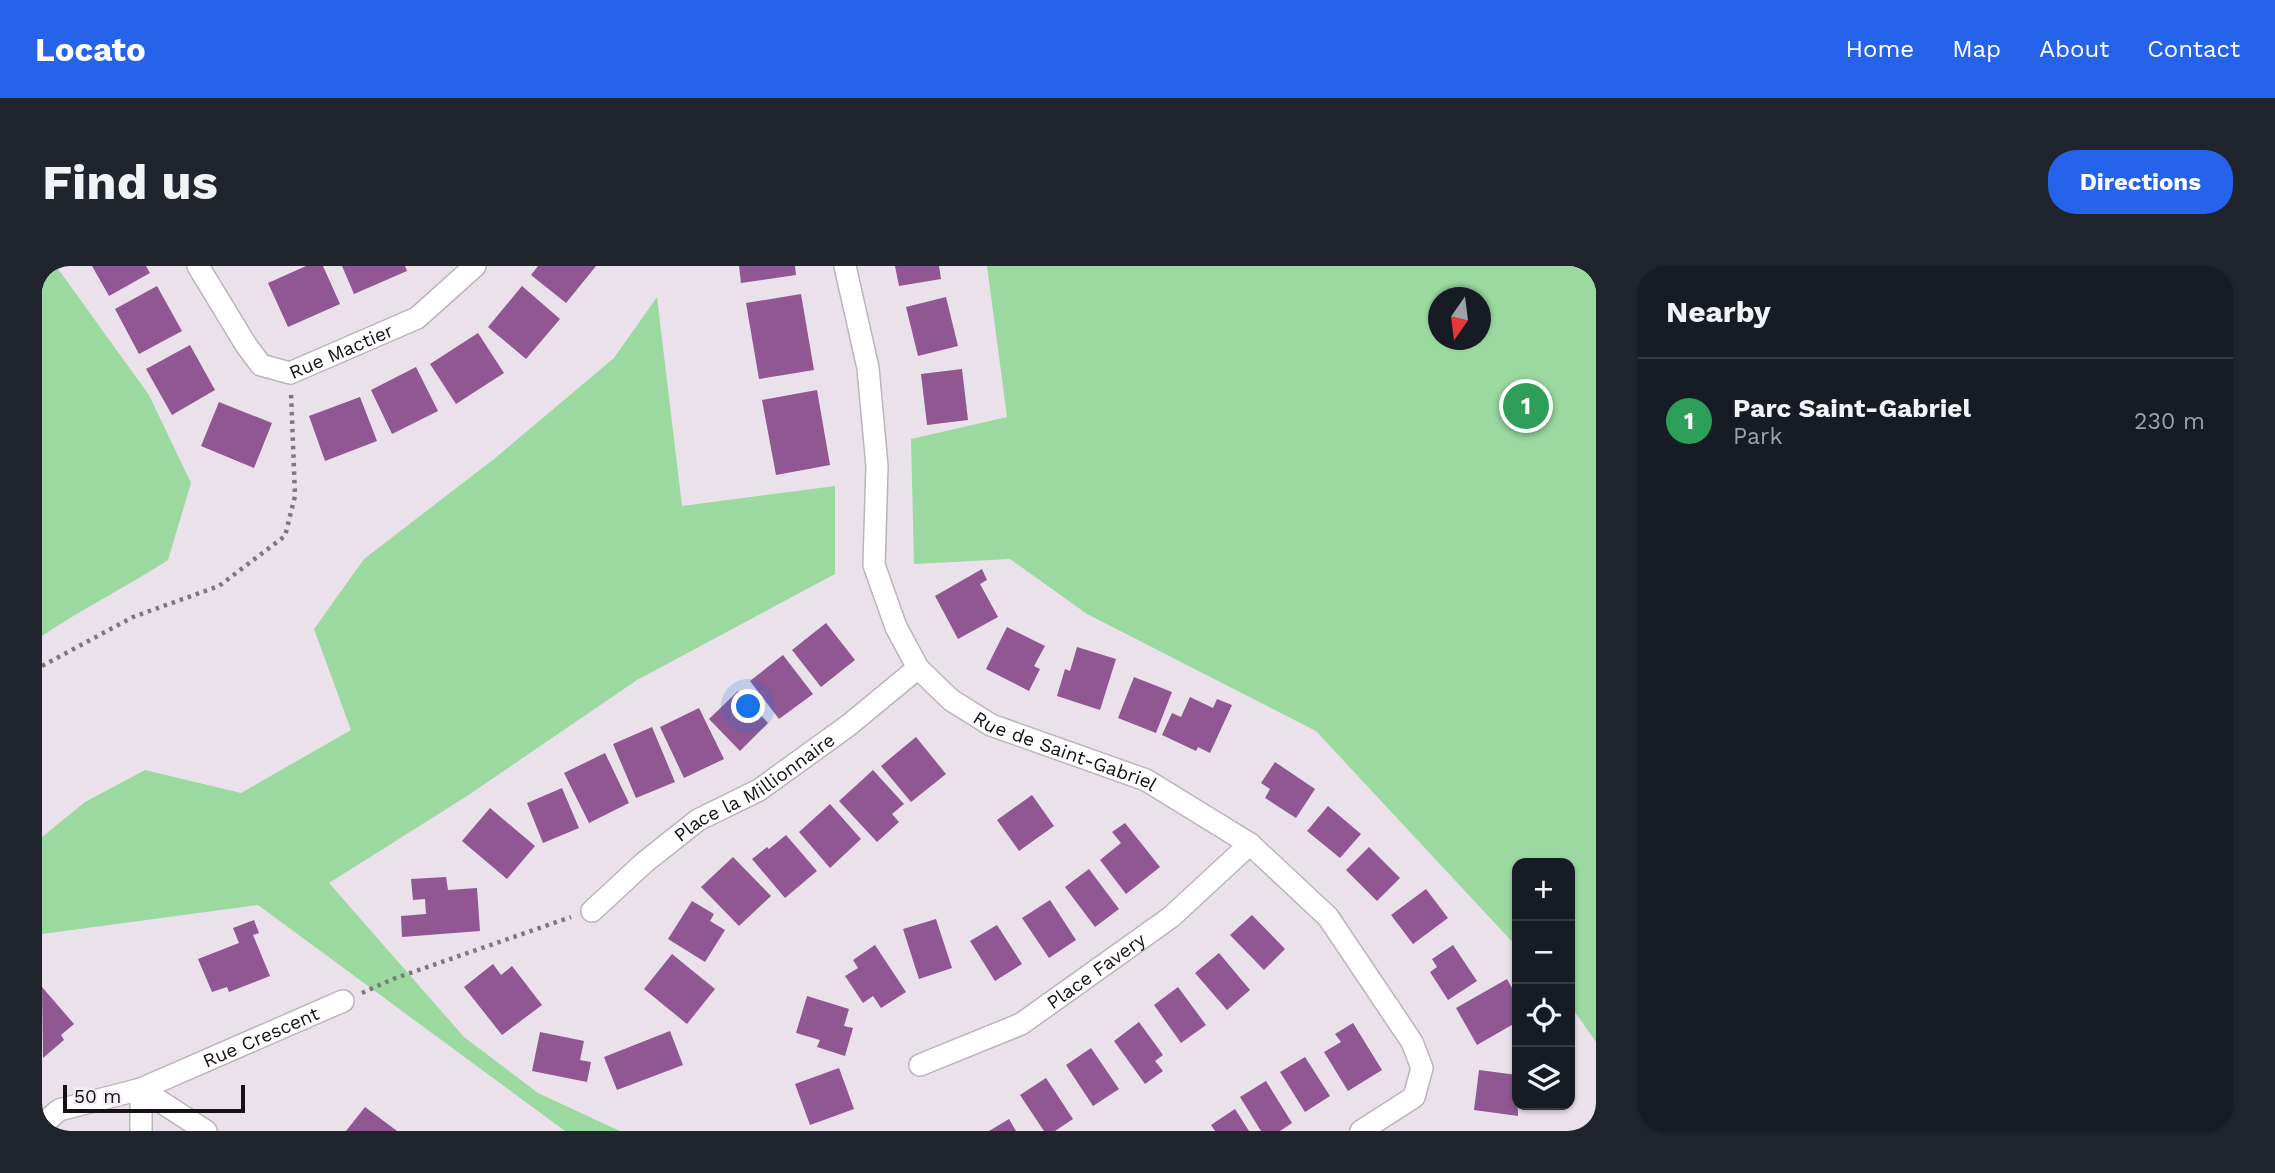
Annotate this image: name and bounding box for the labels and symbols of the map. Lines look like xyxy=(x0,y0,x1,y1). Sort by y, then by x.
north arrow xyxy=(1428,287,1491,350)
street label: Rue Mactier xyxy=(285,318,397,384)
pin: 1 xyxy=(1503,380,1549,432)
your location xyxy=(731,689,765,723)
street label: Rue de Saint-Gabriel xyxy=(969,705,1162,796)
street label: Place la Millionnaire xyxy=(669,728,839,846)
street label: Place Favery xyxy=(1042,927,1150,1014)
street label: Rue Crescent xyxy=(199,1001,322,1072)
scale bar xyxy=(63,1082,245,1114)

